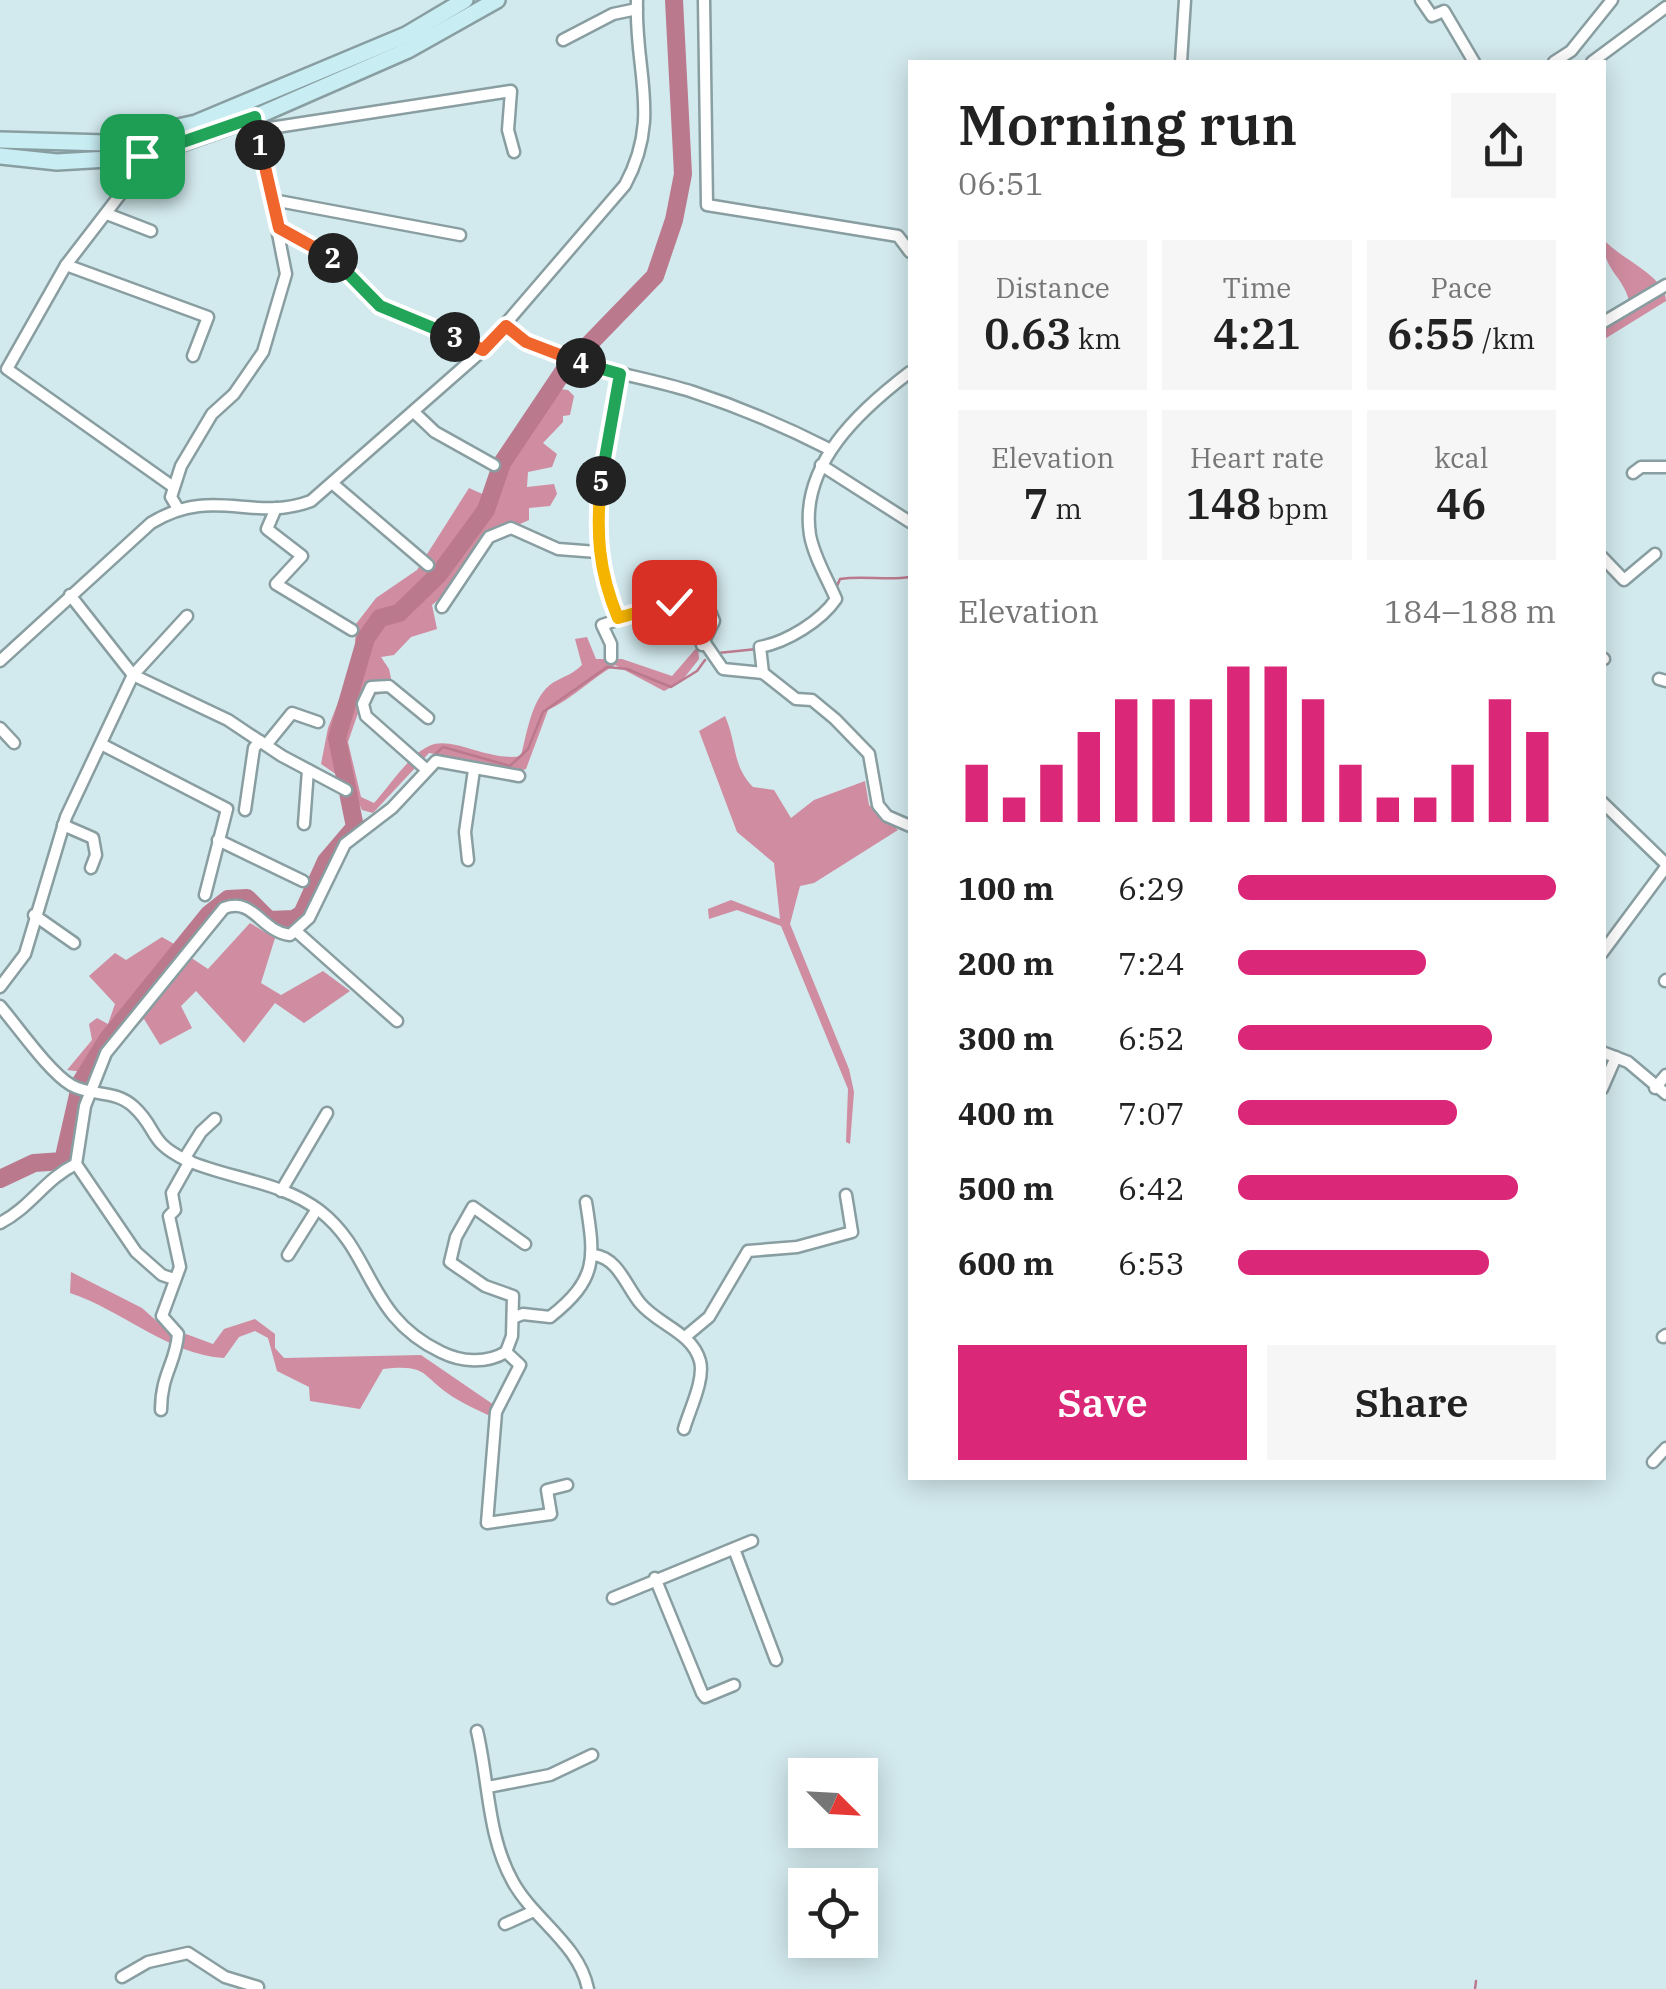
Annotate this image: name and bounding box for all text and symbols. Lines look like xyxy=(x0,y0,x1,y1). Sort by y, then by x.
text: Morning run xyxy=(958,89,1297,160)
button: share xyxy=(1451,93,1556,198)
pin xyxy=(100,114,185,199)
pin: 1 xyxy=(235,120,285,170)
text: 1 xyxy=(252,126,268,163)
icon: arrive xyxy=(115,129,170,184)
text: 06:51 xyxy=(958,162,1044,204)
pin: 2 xyxy=(308,233,358,283)
text: 2 xyxy=(325,239,341,276)
text: Distance xyxy=(996,269,1110,306)
text: Time xyxy=(1223,269,1291,306)
text: Pace xyxy=(1431,269,1492,306)
text: 0.63 xyxy=(984,306,1072,361)
text: 4:21 xyxy=(1213,306,1301,361)
text: 6:55 xyxy=(1387,306,1475,361)
pin: 3 xyxy=(430,312,480,362)
text: 3 xyxy=(447,318,463,355)
text: km xyxy=(1072,320,1121,357)
text: /km xyxy=(1475,320,1535,357)
pin: 4 xyxy=(556,338,606,388)
text: 4 xyxy=(573,344,589,381)
text: Elevation xyxy=(991,439,1114,476)
text: Heart rate xyxy=(1190,439,1324,476)
text: kcal xyxy=(1434,439,1488,476)
pin: 5 xyxy=(576,456,626,506)
text: 5 xyxy=(593,462,609,499)
text: 7 xyxy=(1023,476,1049,531)
text: 148 xyxy=(1186,476,1261,531)
text: 46 xyxy=(1436,476,1487,531)
text: m xyxy=(1049,490,1082,527)
text: bpm xyxy=(1261,490,1328,527)
pin xyxy=(632,560,717,645)
icon: check xyxy=(647,575,702,630)
text: Elevation xyxy=(958,590,1099,632)
text: 184–188 m xyxy=(1384,590,1556,632)
text: 100 m xyxy=(958,867,1054,909)
text: 6:29 xyxy=(1118,867,1185,909)
text: 200 m xyxy=(958,942,1054,984)
text: 7:24 xyxy=(1118,942,1185,984)
text: 300 m xyxy=(958,1017,1054,1059)
text: 6:52 xyxy=(1118,1017,1185,1059)
text: 400 m xyxy=(958,1092,1054,1134)
text: 7:07 xyxy=(1118,1092,1185,1134)
text: 500 m xyxy=(958,1167,1054,1209)
text: 6:42 xyxy=(1118,1167,1185,1209)
text: 600 m xyxy=(958,1242,1054,1284)
text: 6:53 xyxy=(1118,1242,1185,1284)
button: Save xyxy=(958,1345,1247,1460)
button: Share xyxy=(1267,1345,1556,1460)
north arrow xyxy=(788,1758,878,1848)
map controls xyxy=(788,1758,878,1958)
button: locate xyxy=(788,1868,878,1958)

